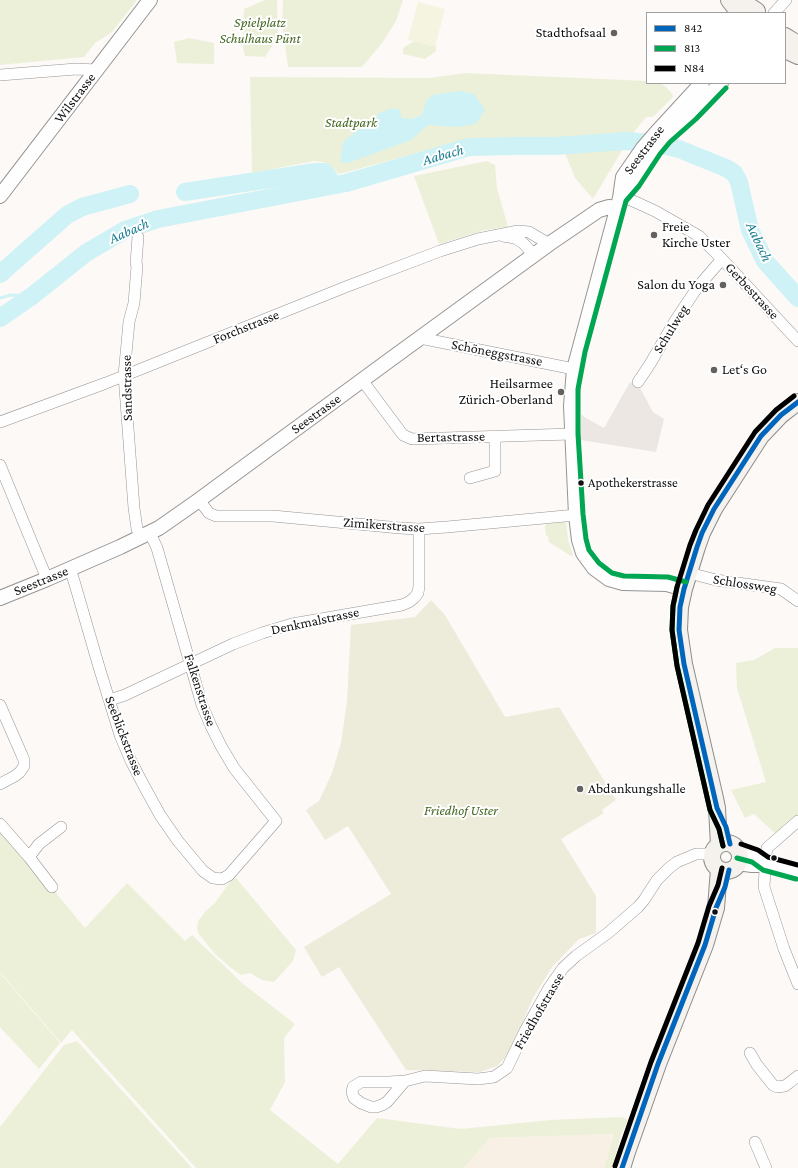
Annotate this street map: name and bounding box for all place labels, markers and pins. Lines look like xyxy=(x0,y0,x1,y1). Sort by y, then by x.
place label: Stadthofsaal xyxy=(536,25,606,41)
marker: Stadthofsaal xyxy=(609,28,619,38)
place label: Freie Kirche Uster xyxy=(662,219,730,252)
marker: Freie Kirche Uster xyxy=(649,230,659,240)
place label: Salon du Yoga xyxy=(637,277,715,293)
marker: Salon du Yoga xyxy=(718,280,728,290)
place label: Let‘s Go xyxy=(722,362,767,378)
marker: Let‘s Go xyxy=(709,365,719,375)
place label: Heilsarmee Zürich-Oberland xyxy=(459,376,553,408)
marker: Heilsarmee Zürich-Oberland xyxy=(556,387,566,397)
place label: Apothekerstrasse xyxy=(588,475,678,491)
marker: Apothekerstrasse xyxy=(576,478,586,488)
place label: Abdankungshalle xyxy=(588,781,686,797)
marker: Abdankungshalle xyxy=(575,784,585,794)
unlabelled marker xyxy=(769,853,779,863)
unlabelled marker xyxy=(710,907,720,917)

